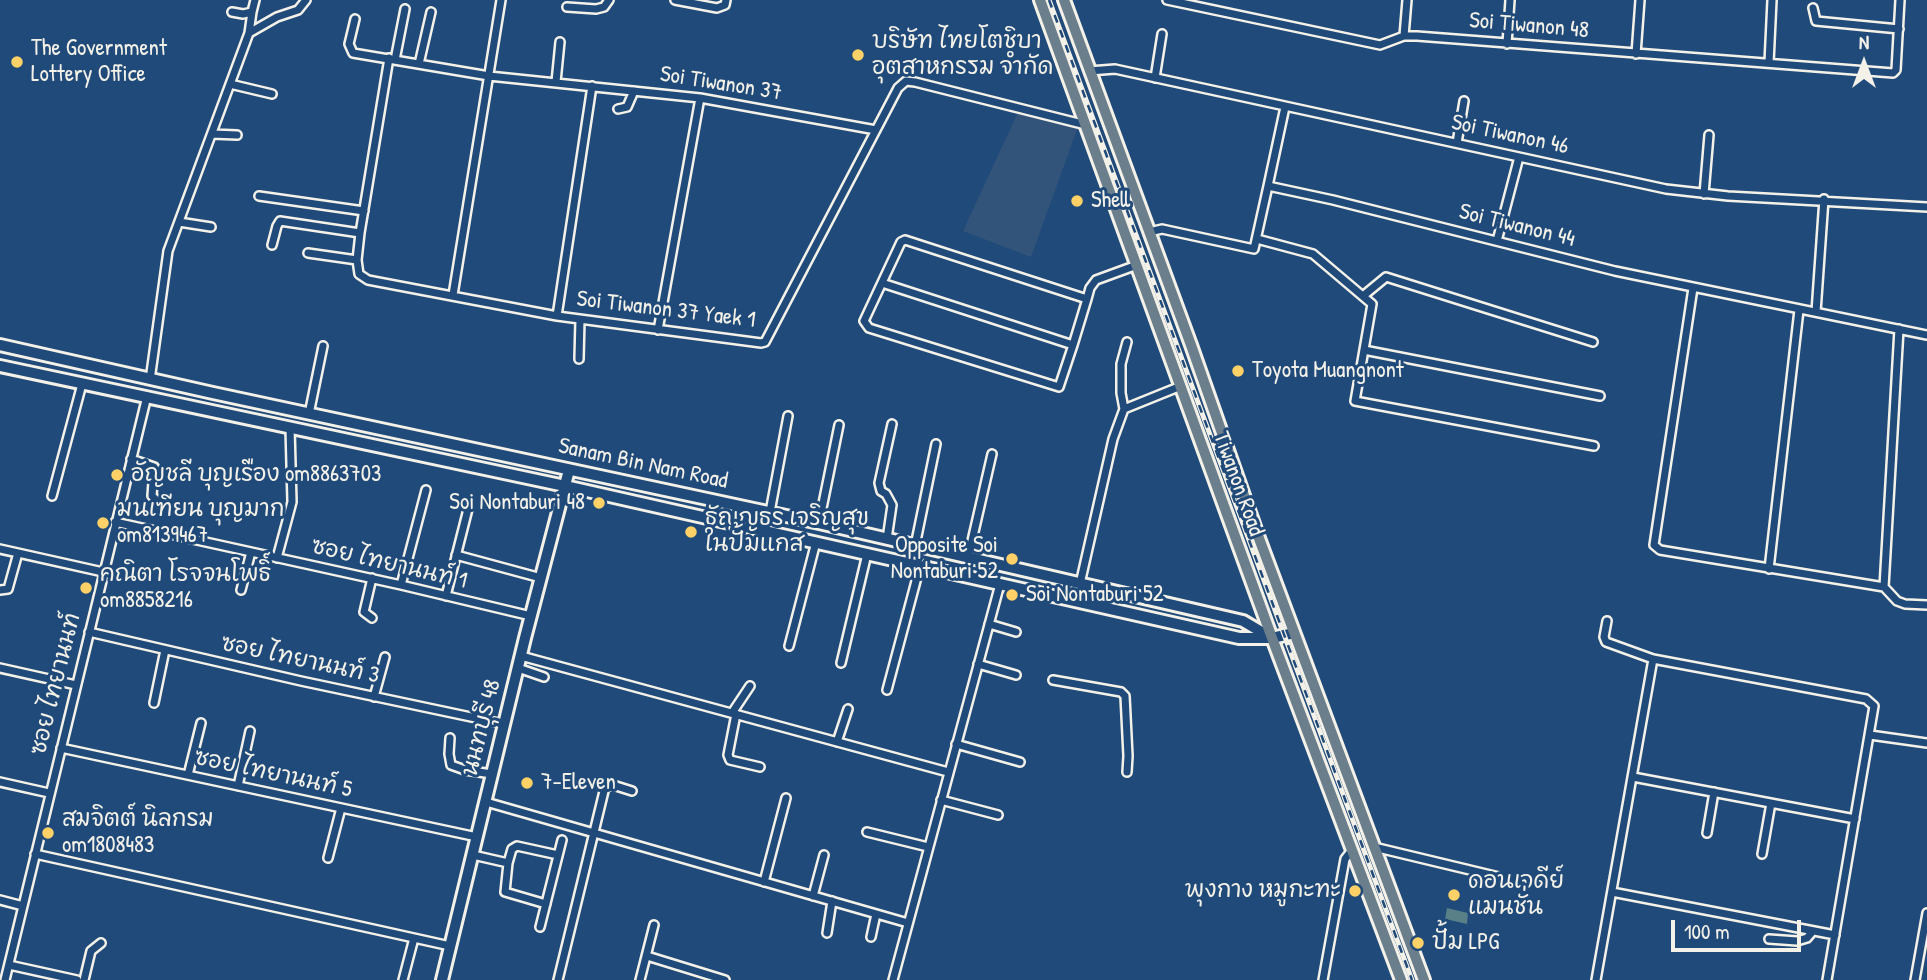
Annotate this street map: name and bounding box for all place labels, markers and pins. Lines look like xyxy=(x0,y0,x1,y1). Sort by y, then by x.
place label: บริษัท ไทยโตชิบา อุตสาหกรรม จำกัด xyxy=(872,28,1053,82)
place label: The Government Lottery Office xyxy=(31,35,167,89)
marker: บริษัท ไทยโตชิบา อุตสาหกรรม จำกัด xyxy=(850,47,866,63)
marker: The Government Lottery Office xyxy=(9,54,25,70)
place label: Shell xyxy=(1091,187,1130,215)
marker: Shell xyxy=(1069,193,1085,209)
place label: Toyota Muangnont xyxy=(1252,357,1404,385)
marker: Toyota Muangnont xyxy=(1230,363,1246,379)
place label: อัญชลี บุญเรือง om8863703 xyxy=(131,461,381,489)
marker: อัญชลี บุญเรือง om8863703 xyxy=(109,467,125,483)
place label: Soi Nontaburi 48 xyxy=(449,489,585,517)
marker: Soi Nontaburi 48 xyxy=(591,495,607,511)
place label: มนเฑียน บุญมาก om8139467 xyxy=(117,496,284,550)
place label: ธัญญธร เจริญสุข ในปั้มแกส xyxy=(705,505,869,559)
marker: มนเฑียน บุญมาก om8139467 xyxy=(95,515,111,531)
marker: ธัญญธร เจริญสุข ในปั้มแกส xyxy=(683,524,699,540)
place label: Opposite Soi Nontaburi 52 xyxy=(891,532,998,586)
marker: Opposite Soi Nontaburi 52 xyxy=(1004,551,1020,567)
place label: คณิตา โรจจนโพธิ์ om8858216 xyxy=(100,561,271,615)
marker: คณิตา โรจจนโพธิ์ om8858216 xyxy=(78,580,94,596)
place label: Soi Nontaburi 52 xyxy=(1026,581,1164,609)
marker: Soi Nontaburi 52 xyxy=(1004,587,1020,603)
place label: 7-Eleven xyxy=(541,769,616,797)
marker: 7-Eleven xyxy=(519,775,535,791)
place label: สมจิตต์ นิลกรม om1808483 xyxy=(62,806,214,860)
marker: สมจิตต์ นิลกรม om1808483 xyxy=(40,825,56,841)
place label: ดอนเจดีย์ แมนชั่น xyxy=(1468,868,1564,922)
place label: พุงกาง หมูกะทะ xyxy=(1185,877,1341,905)
marker: พุงกาง หมูกะทะ xyxy=(1347,883,1363,899)
marker: ดอนเจดีย์ แมนชั่น xyxy=(1446,887,1462,903)
place label: ปั้ม LPG xyxy=(1432,929,1499,957)
marker: ปั้ม LPG xyxy=(1410,935,1426,951)

